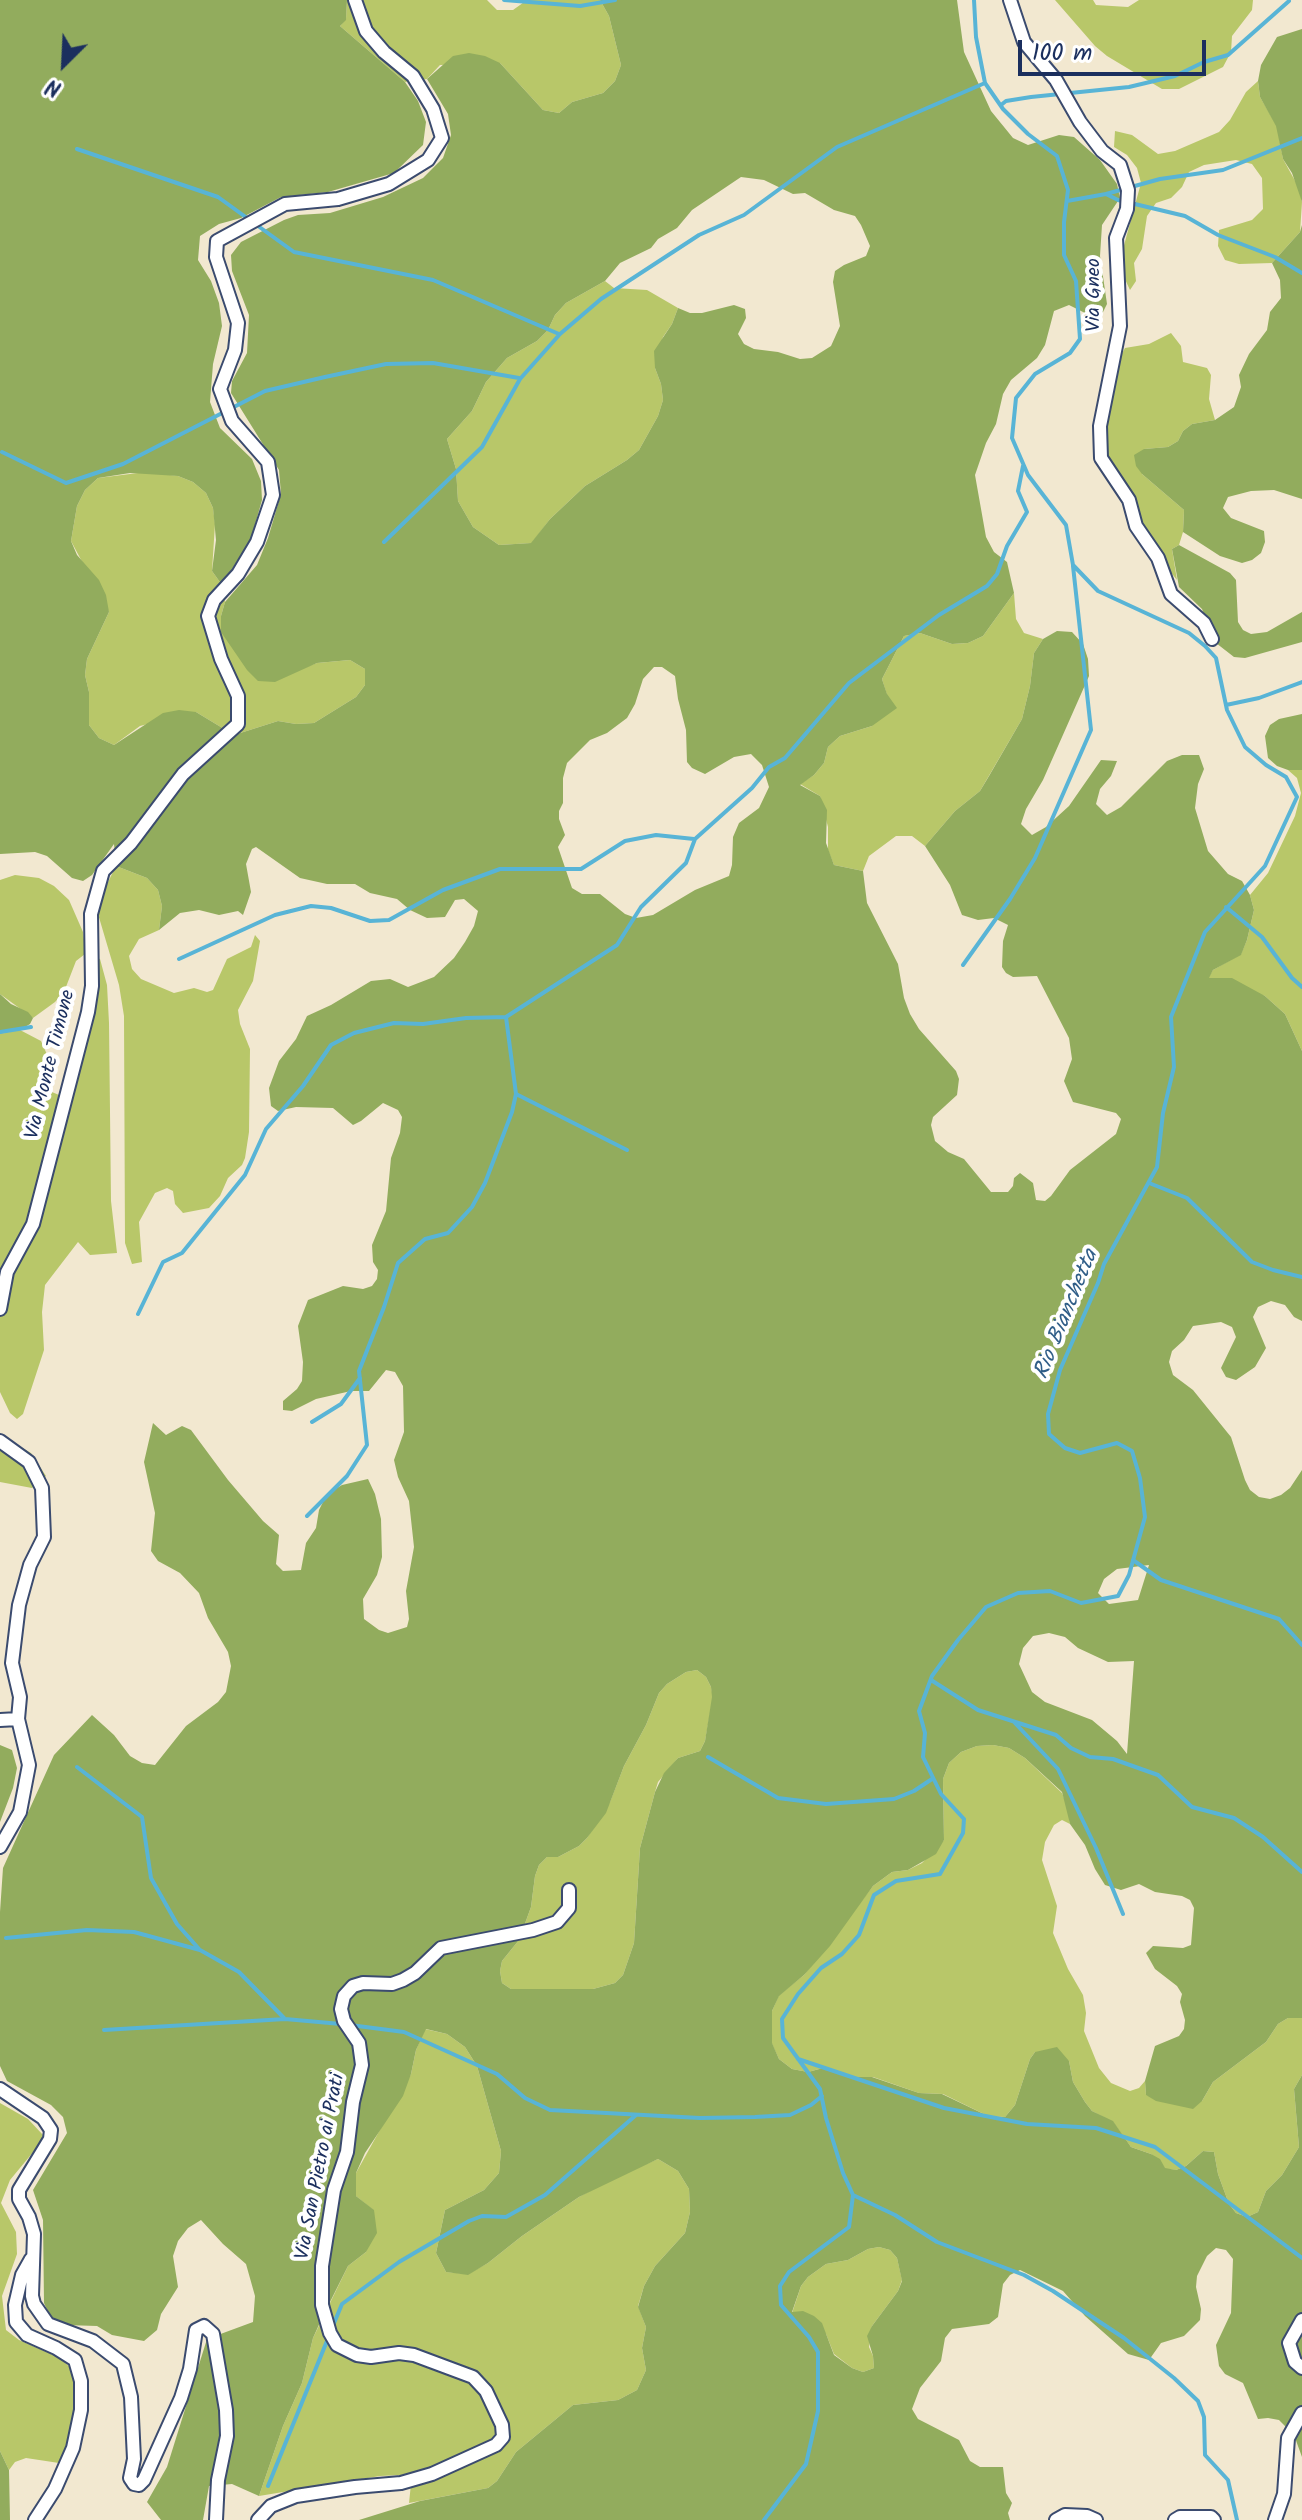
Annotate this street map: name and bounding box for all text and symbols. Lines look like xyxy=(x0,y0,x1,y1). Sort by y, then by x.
north arrow xyxy=(24,24,104,104)
scale bar xyxy=(1022,24,1210,74)
text: 100 m xyxy=(1032,34,1092,73)
text: N xyxy=(41,68,68,105)
street label: Via Gneo xyxy=(1084,258,1108,332)
street label: Via Monte Timone xyxy=(22,988,82,1142)
water label: Rio Bianchetta xyxy=(1030,1247,1106,1383)
street label: Via San Pietro ai Prati xyxy=(292,2072,352,2262)

